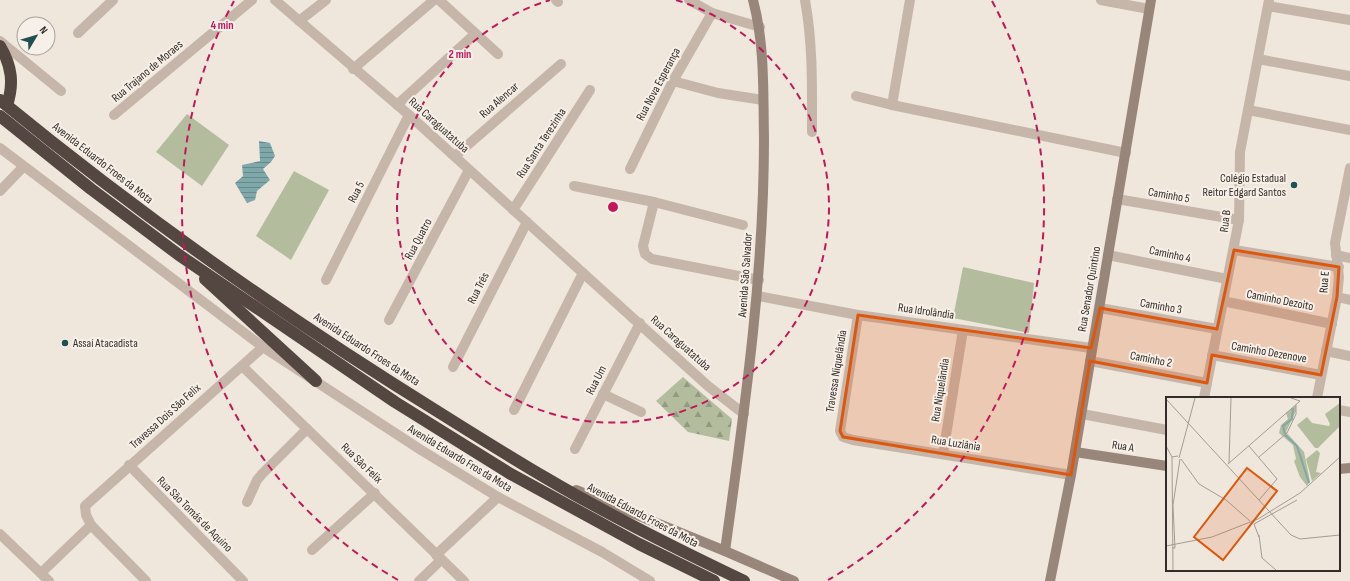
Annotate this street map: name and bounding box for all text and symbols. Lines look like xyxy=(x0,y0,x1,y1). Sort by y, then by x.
north arrow xyxy=(16,16,56,56)
text: 4 min xyxy=(210,18,234,33)
text: N xyxy=(37,24,50,37)
street label: Rua Trajano de Moraes xyxy=(109,37,186,106)
street label: Rua Nova Esperança xyxy=(633,45,684,123)
text: 2 min xyxy=(449,47,471,62)
street label: Rua Alencar xyxy=(477,79,523,122)
street label: Rua Caraguatatuba xyxy=(405,94,472,157)
street label: Rua Santa Terezinha xyxy=(513,105,570,181)
street label: Avenida Eduardo Froes da Mota xyxy=(49,119,156,208)
place label: Colégio Estadual Reitor Edgard Santos xyxy=(1203,171,1286,200)
street label: Rua 5 xyxy=(345,179,368,205)
marker: Colégio Estadual Reitor Edgard Santos xyxy=(1289,180,1299,190)
street label: Caminho 5 xyxy=(1147,184,1191,207)
centre of rings xyxy=(606,200,620,214)
street label: Rua B xyxy=(1217,209,1234,233)
street label: Rua Quatro xyxy=(401,216,436,262)
street label: Avenida São Salvador xyxy=(735,232,756,319)
street label: Caminho 4 xyxy=(1148,243,1192,266)
street label: Rua Senador Quintino xyxy=(1075,245,1104,333)
street label: Rua Três xyxy=(464,270,493,307)
street label: Rua E xyxy=(1316,270,1333,294)
street label: Caminho Dezoito xyxy=(1245,287,1315,314)
street label: Caminho 3 xyxy=(1139,295,1183,318)
street label: Rua Idrolândia xyxy=(897,300,955,323)
street label: Avenida Eduardo Froes da Mota xyxy=(310,309,423,390)
street label: Rua Caraguatatuba xyxy=(647,312,714,375)
street label: Travessa Niquelândia xyxy=(823,328,850,413)
place label: Assaí Atacadista xyxy=(72,336,138,351)
marker: Assaí Atacadista xyxy=(60,338,70,348)
street label: Caminho Dezenove xyxy=(1230,338,1308,367)
street label: Caminho 2 xyxy=(1129,348,1173,371)
street label: Rua Niquelândia xyxy=(928,357,953,423)
street label: Rua Um xyxy=(583,363,610,397)
street label: Travessa Dois São Felix xyxy=(127,380,204,452)
inset map xyxy=(1166,397,1340,571)
street label: Avenida Eduardo Fros da Mota xyxy=(404,421,515,496)
street label: Rua Luziânia xyxy=(930,432,982,455)
street label: Rua A xyxy=(1111,437,1136,456)
street label: Rua São Felix xyxy=(338,440,386,487)
street label: Rua São Tomás de Aquino xyxy=(154,473,236,555)
street label: Avenida Eduardo Froes da Mota xyxy=(584,479,701,551)

